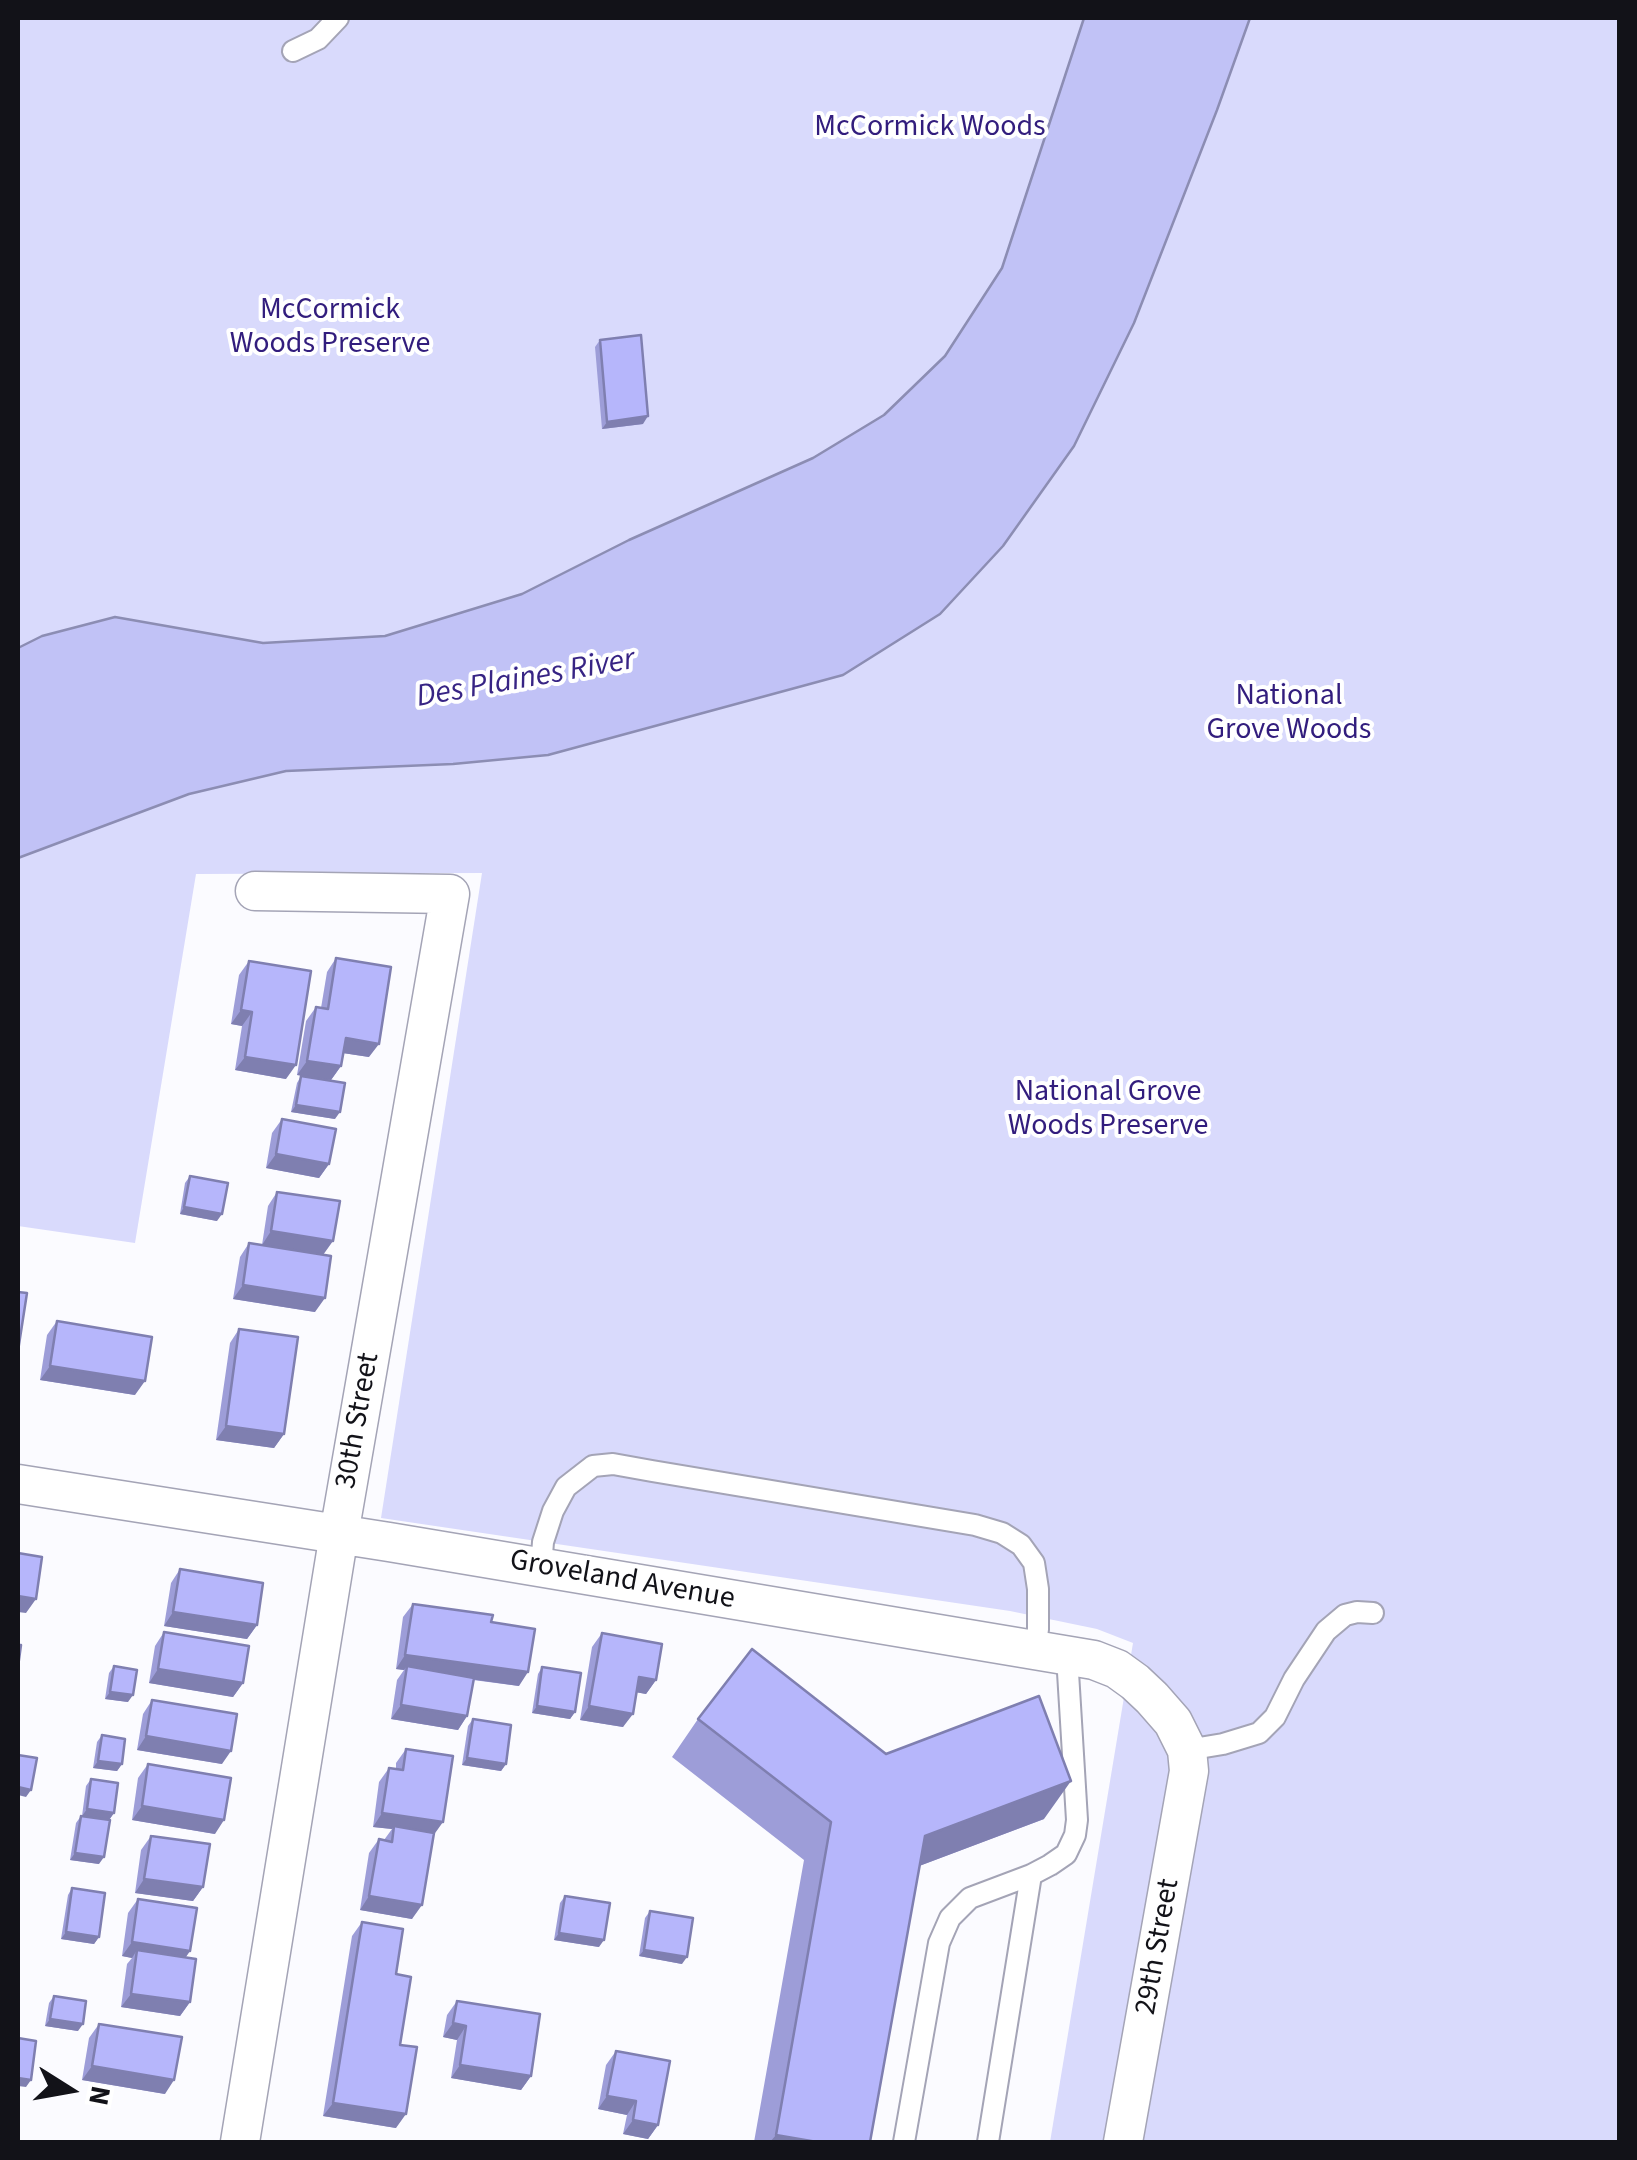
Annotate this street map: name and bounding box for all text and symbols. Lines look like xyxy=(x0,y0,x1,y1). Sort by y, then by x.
park label: McCormick Woods xyxy=(814,110,1046,146)
park label: McCormick Woods Preserve xyxy=(230,293,430,364)
water label: Des Plaines River xyxy=(414,642,638,718)
park label: National Grove Woods xyxy=(1207,679,1371,750)
park label: National Grove Woods Preserve xyxy=(1008,1075,1208,1146)
street label: 30th Street xyxy=(329,1350,389,1492)
street label: Groveland Avenue xyxy=(507,1543,737,1619)
street label: 29th Street xyxy=(1129,1876,1189,2018)
north arrow xyxy=(20,2040,120,2140)
text: N xyxy=(78,2083,121,2109)

